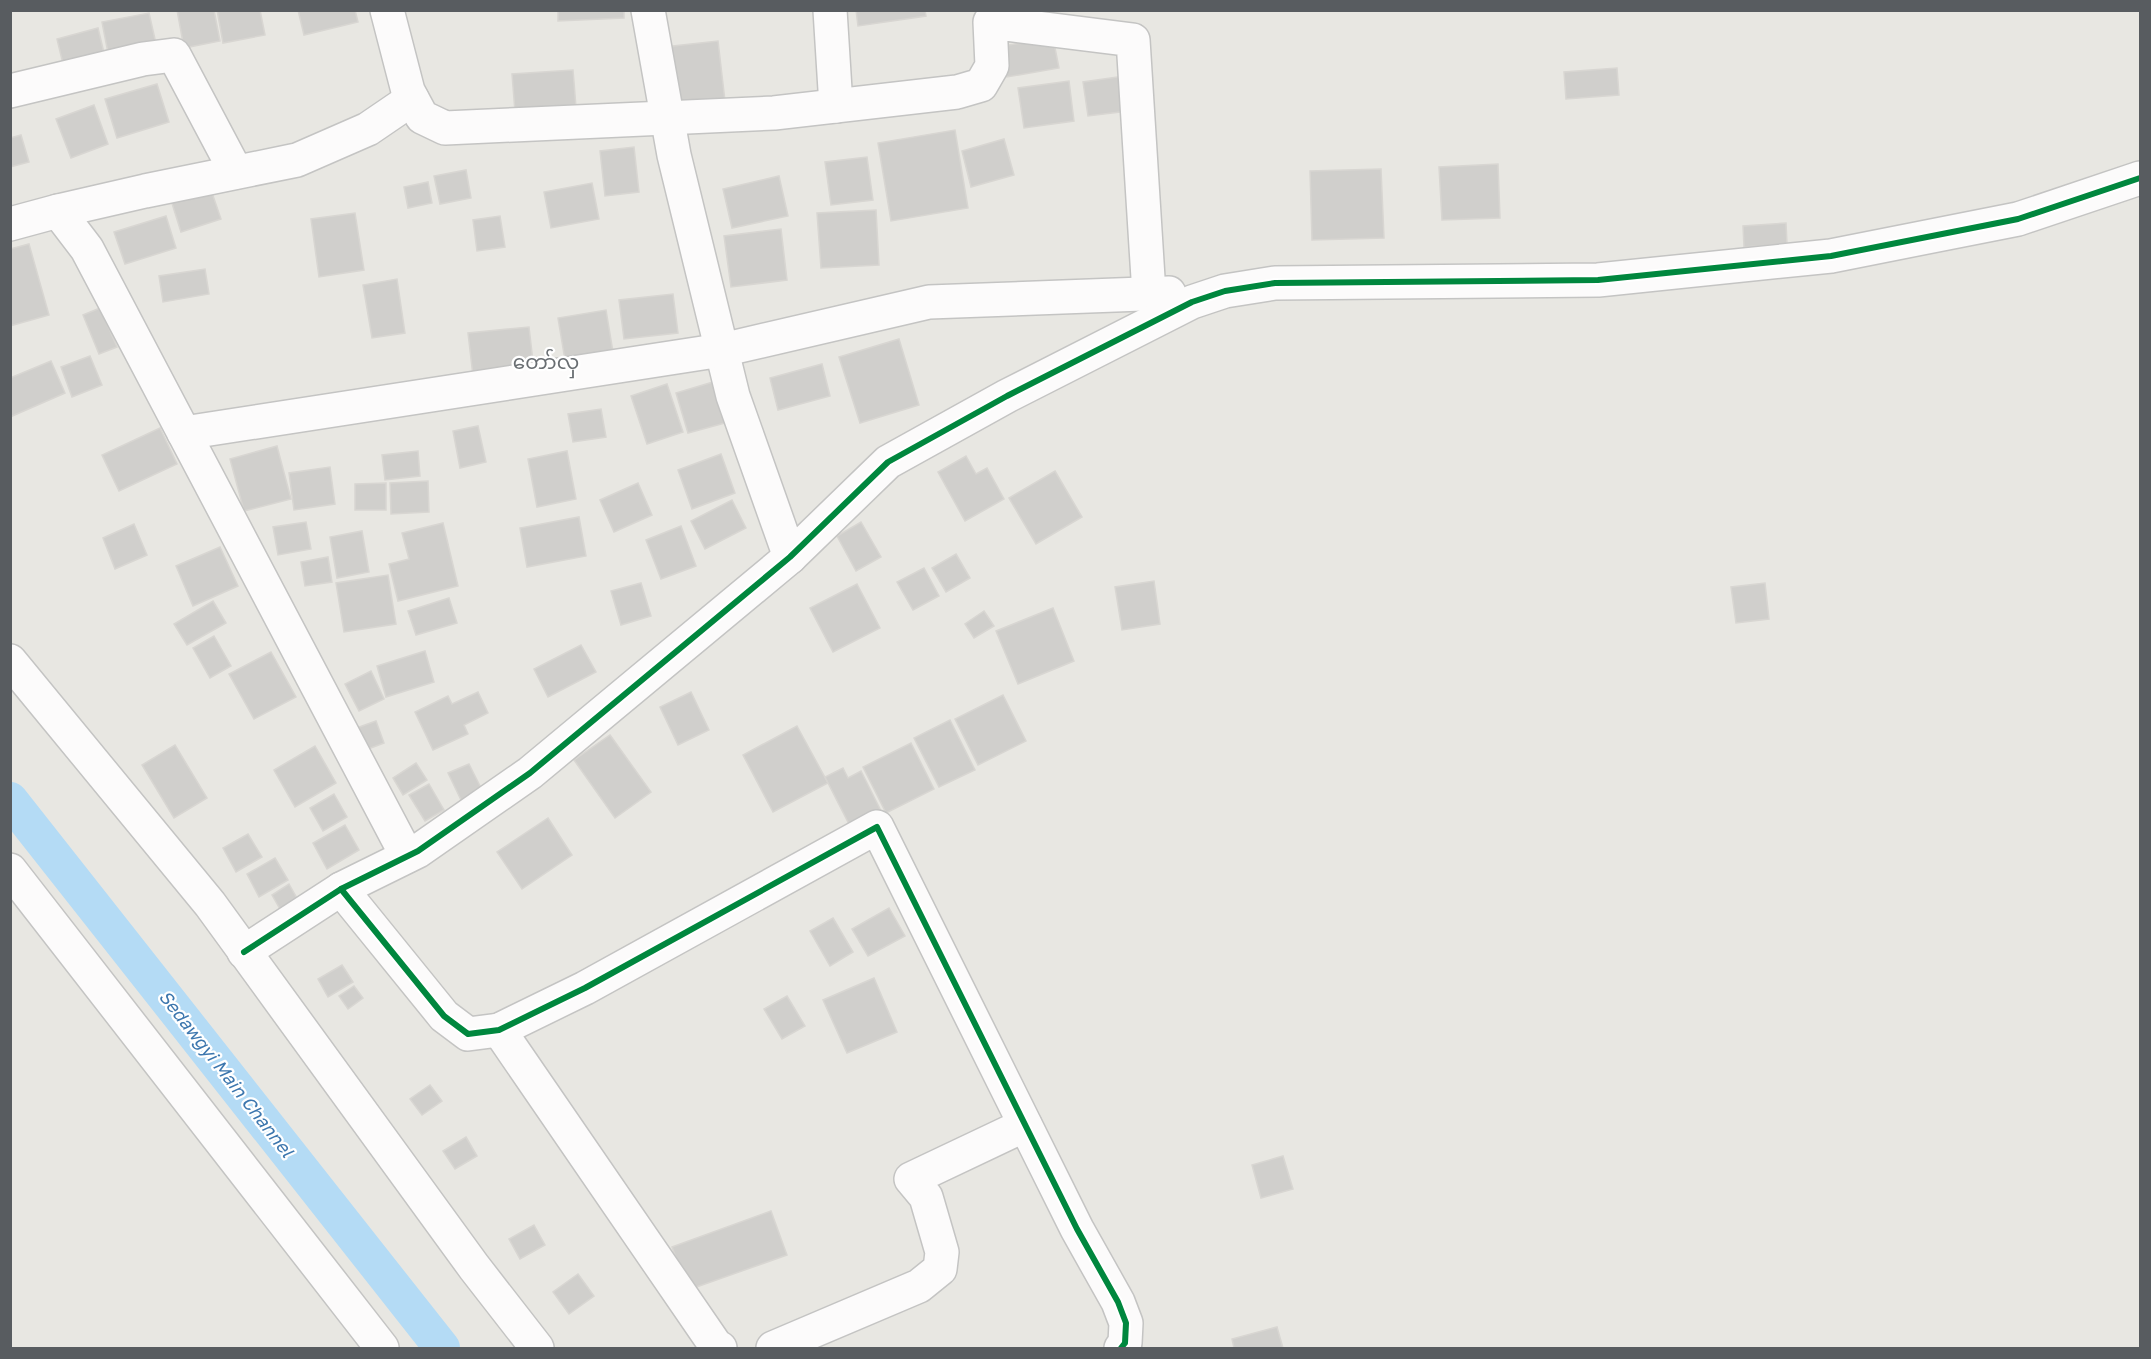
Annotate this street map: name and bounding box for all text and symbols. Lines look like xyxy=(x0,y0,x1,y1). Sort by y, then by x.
district label: တော်လှ xyxy=(513,348,579,379)
water label: Sedawgyi Main Channel xyxy=(155,986,300,1162)

